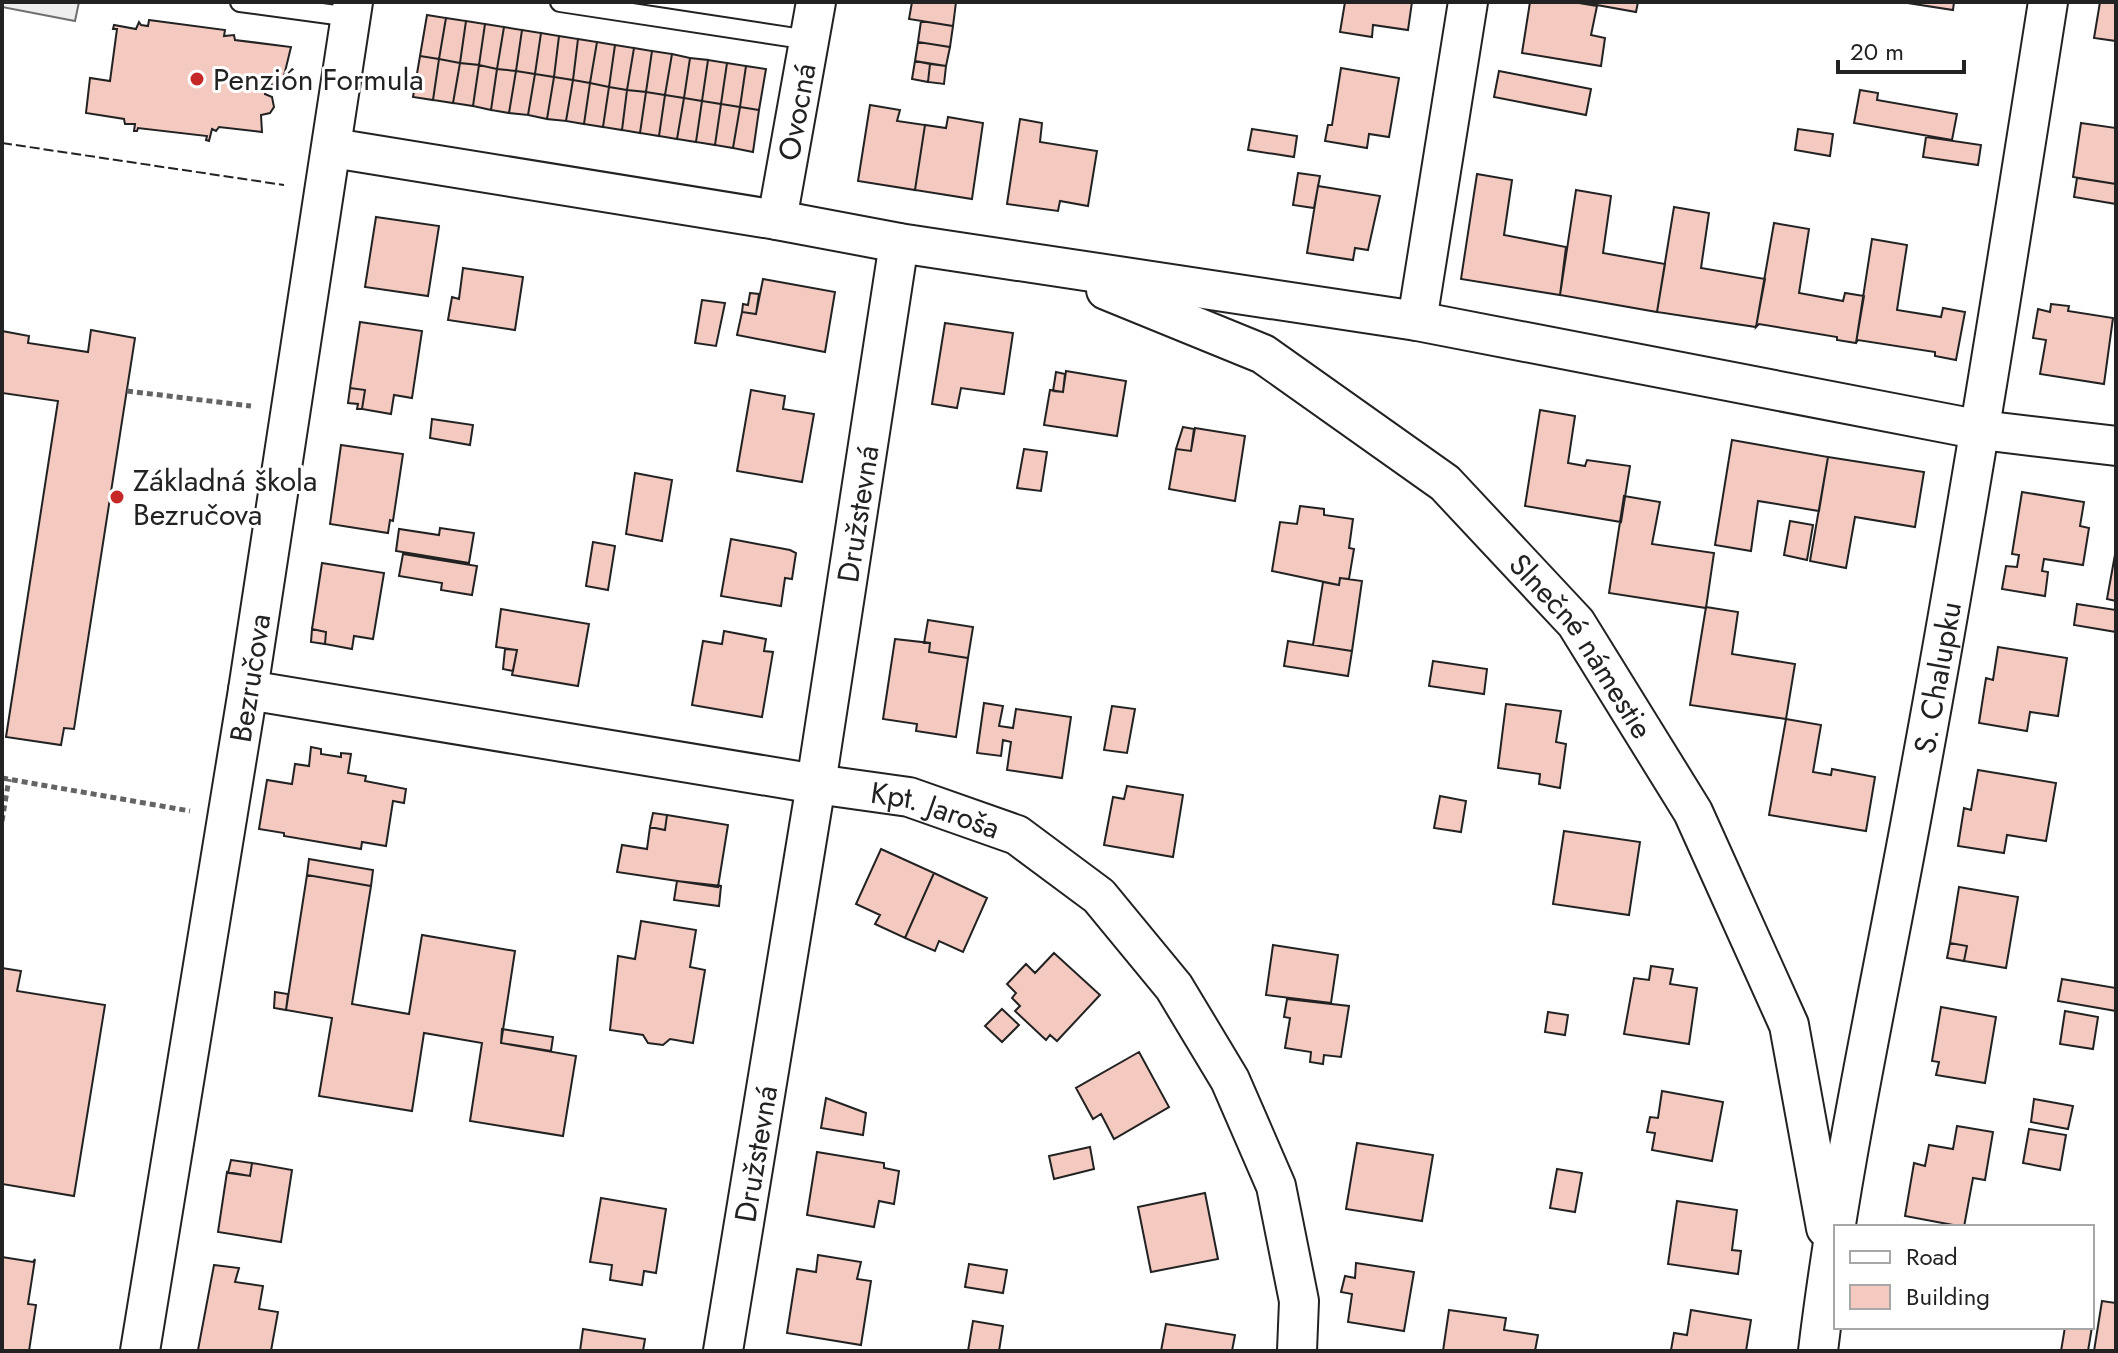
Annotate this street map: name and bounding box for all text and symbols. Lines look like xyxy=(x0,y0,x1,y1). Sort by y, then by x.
scale bar xyxy=(1838,24,1964,74)
text: 20 m xyxy=(1850,34,1904,69)
place label: Penzión Formula xyxy=(213,58,424,101)
street label: Ovocná xyxy=(767,60,826,164)
marker: Penzión Formula xyxy=(188,70,206,88)
street label: Družstevná xyxy=(826,442,889,585)
place label: Základná škola Bezručova xyxy=(133,459,317,536)
marker: Základná škola Bezručova xyxy=(108,488,126,506)
street label: Slnečné námestie xyxy=(1500,543,1664,747)
street label: S. Chalupku xyxy=(1902,598,1971,757)
street label: Bezručova xyxy=(218,611,281,745)
street label: Kpt. Jaroša xyxy=(868,770,1006,849)
street label: Družstevná xyxy=(723,1082,788,1225)
legend xyxy=(1834,1225,2094,1329)
text: Road xyxy=(1906,1239,1958,1274)
text: Building xyxy=(1906,1279,1990,1314)

